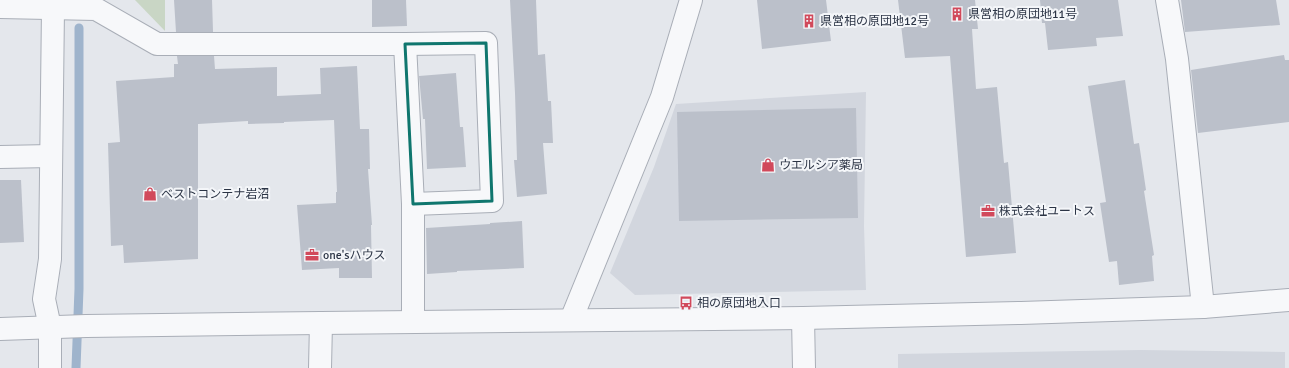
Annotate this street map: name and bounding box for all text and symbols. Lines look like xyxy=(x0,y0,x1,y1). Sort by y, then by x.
building icon: 県営相の原団地11号 xyxy=(949,6,965,22)
place label: 県営相の原団地11号 xyxy=(968,7,1077,22)
building icon: 県営相の原団地12号 xyxy=(801,13,817,29)
place label: 県営相の原団地12号 xyxy=(820,14,929,29)
shop icon: ウエルシア薬局 xyxy=(760,157,776,173)
place label: ウエルシア薬局 xyxy=(779,158,863,173)
shop icon: ベストコンテナ岩沼 xyxy=(142,186,158,202)
place label: ベストコンテナ岩沼 xyxy=(161,187,269,202)
office icon: 株式会社ユートス xyxy=(980,203,996,219)
place label: 株式会社ユートス xyxy=(999,204,1095,219)
office icon: one'sハウス xyxy=(304,247,320,263)
place label: one'sハウス xyxy=(323,248,386,263)
bus stop icon: 相の原団地入口 xyxy=(678,295,694,311)
place label: 相の原団地入口 xyxy=(697,296,781,311)

